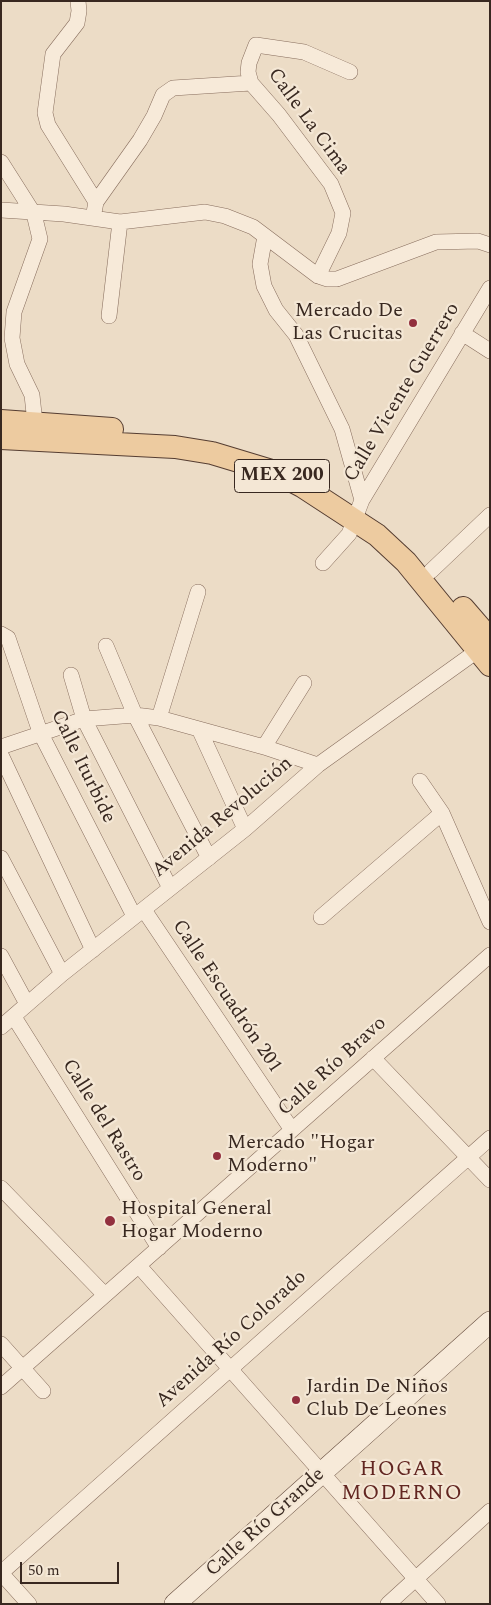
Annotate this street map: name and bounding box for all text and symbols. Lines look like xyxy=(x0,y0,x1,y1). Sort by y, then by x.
street label: Calle La Cima xyxy=(261,64,355,180)
street label: Calle Vicente Guerrero xyxy=(340,299,466,487)
place label: Mercado De Las Crucitas xyxy=(292,300,403,347)
marker: Mercado De Las Crucitas xyxy=(407,317,419,329)
road number: MEX 200 xyxy=(234,460,330,492)
street label: Calle Iturbide xyxy=(44,706,120,828)
street label: Avenida Revolución xyxy=(148,752,298,884)
street label: Calle Escuadrón 201 xyxy=(166,916,286,1078)
street label: Calle Río Bravo xyxy=(274,1012,392,1122)
street label: Calle del Rastro xyxy=(56,1055,150,1187)
place label: Mercado "Hogar Moderno" xyxy=(227,1132,375,1179)
marker: Mercado "Hogar Moderno" xyxy=(211,1150,223,1162)
place label: Hospital General Hogar Moderno xyxy=(121,1198,272,1245)
marker: Hospital General Hogar Moderno xyxy=(103,1214,117,1228)
street label: Avenida Río Colorado xyxy=(152,1266,312,1414)
place label: Jardin De Niños Club De Leones xyxy=(306,1376,448,1423)
marker: Jardin De Niños Club De Leones xyxy=(290,1394,302,1406)
district label: HOGAR MODERNO xyxy=(340,1458,464,1508)
street label: Calle Río Grande xyxy=(202,1463,330,1583)
scale bar xyxy=(22,1552,121,1584)
text: 50 m xyxy=(28,1559,60,1582)

